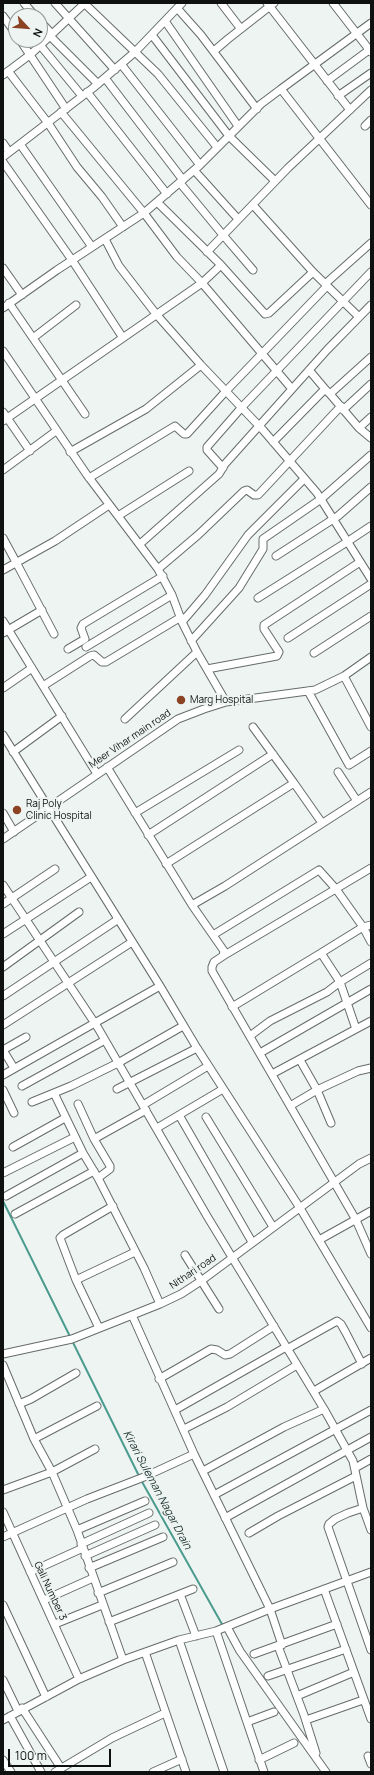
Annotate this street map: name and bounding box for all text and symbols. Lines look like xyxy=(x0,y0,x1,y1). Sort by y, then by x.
north arrow xyxy=(8,8,48,48)
text: N xyxy=(30,26,47,40)
marker: Marg Hospital xyxy=(175,694,187,706)
place label: Marg Hospital xyxy=(190,694,253,706)
street label: Meer Vihar main road xyxy=(87,707,173,771)
place label: Raj Poly Clinic Hospital xyxy=(26,798,92,822)
marker: Raj Poly Clinic Hospital xyxy=(11,804,23,816)
street label: Nithari road xyxy=(167,1252,219,1292)
water label: Kirari Suleman Nagar Drain xyxy=(120,1428,194,1552)
street label: Gali Number 3 xyxy=(31,1560,69,1622)
scale bar xyxy=(10,1741,113,1767)
text: 100 m xyxy=(15,1747,47,1764)

